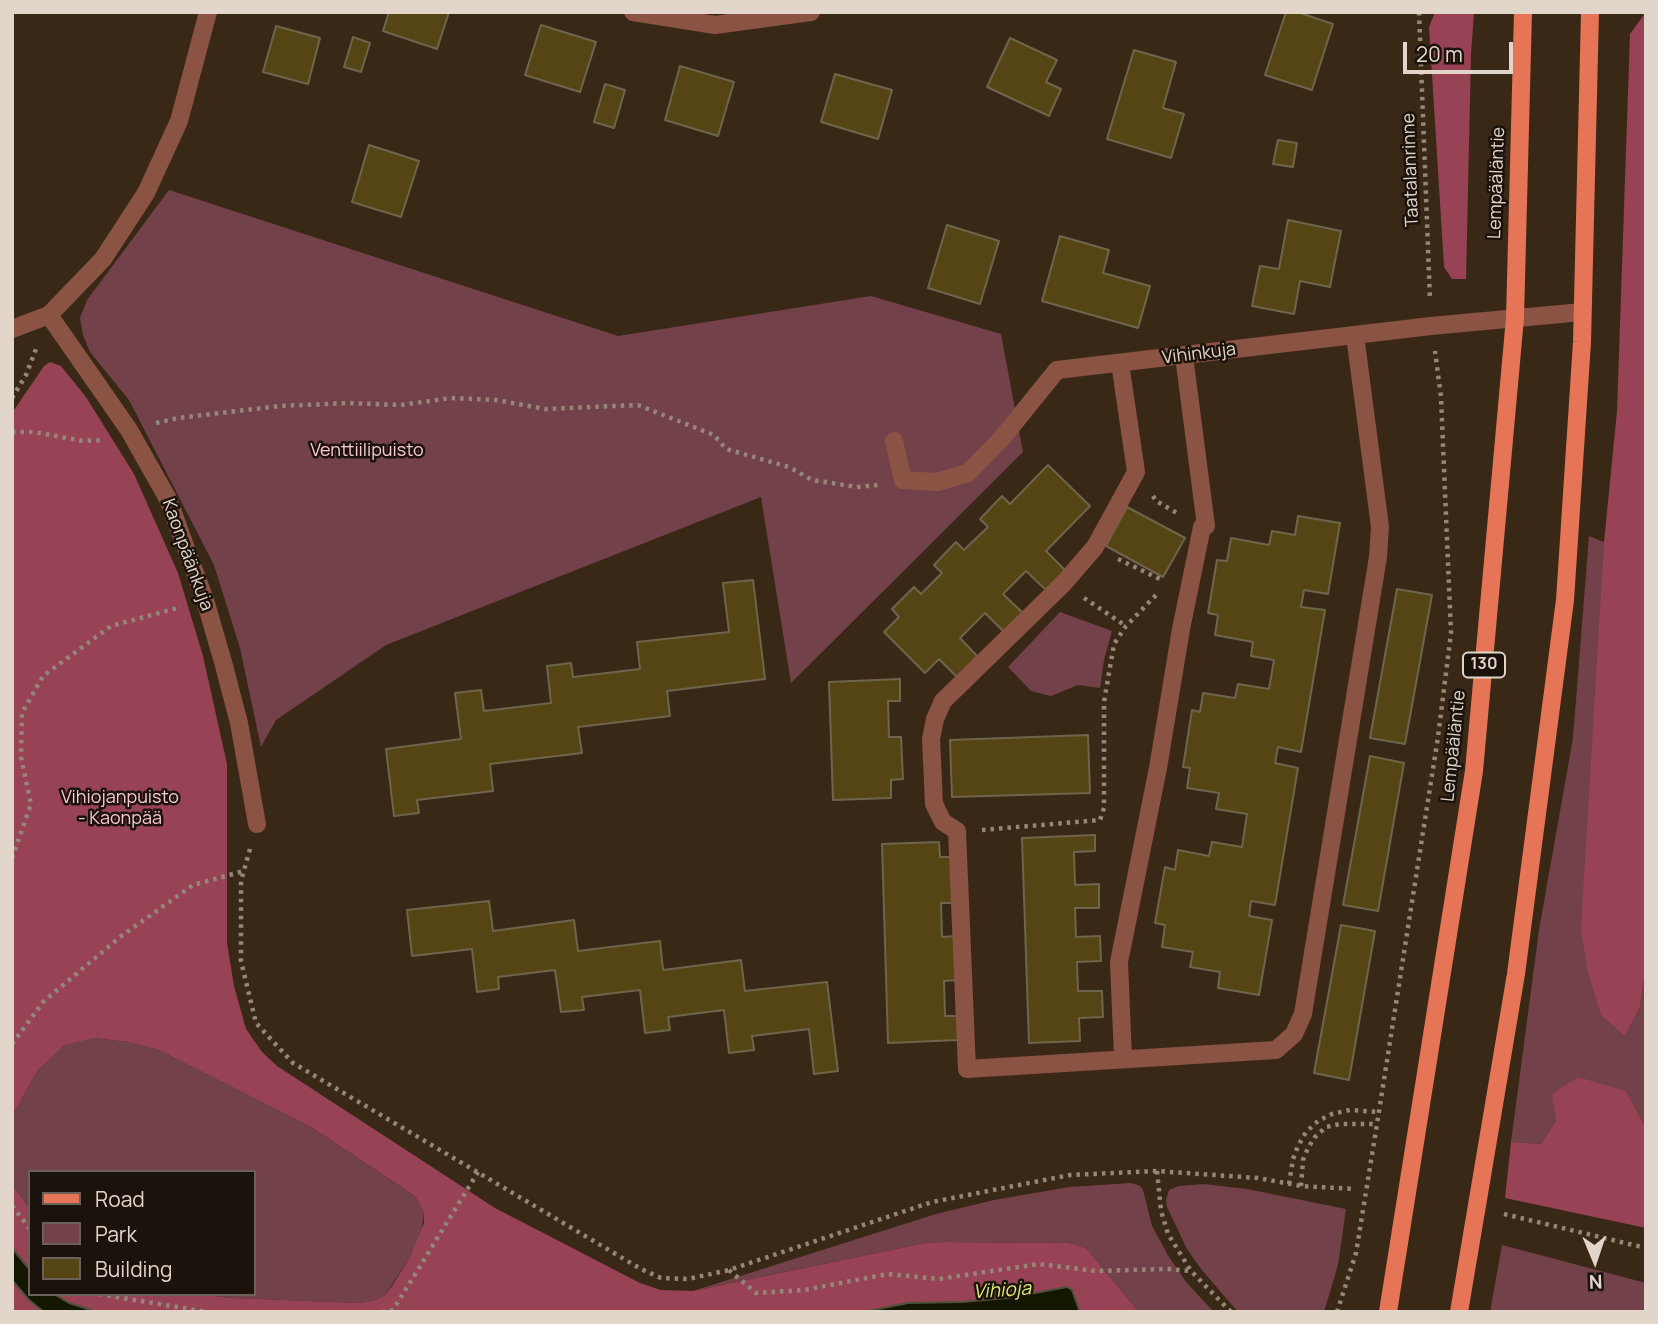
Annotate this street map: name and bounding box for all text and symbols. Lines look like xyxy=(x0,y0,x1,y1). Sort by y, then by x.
scale bar xyxy=(1406,28,1516,72)
text: 20 m xyxy=(1416,40,1463,68)
street label: Taatalanrinne xyxy=(1398,113,1424,227)
street label: Lempääläntie xyxy=(1484,127,1510,239)
street label: Vihinkuja xyxy=(1161,339,1237,369)
park label: Venttiilipuisto xyxy=(310,440,424,462)
street label: Kaonpäänkuja xyxy=(157,496,217,614)
road number: 130 xyxy=(1463,652,1505,678)
street label: Lempääläntie xyxy=(1437,689,1471,803)
park label: Vihiojanpuisto - Kaonpää xyxy=(61,787,179,830)
legend xyxy=(28,1170,256,1296)
text: Road xyxy=(95,1185,145,1213)
text: Park xyxy=(95,1220,137,1248)
north arrow xyxy=(1560,1226,1630,1296)
text: Building xyxy=(95,1255,172,1283)
text: N xyxy=(1588,1269,1603,1295)
water label: Vihioja xyxy=(972,1278,1032,1304)

